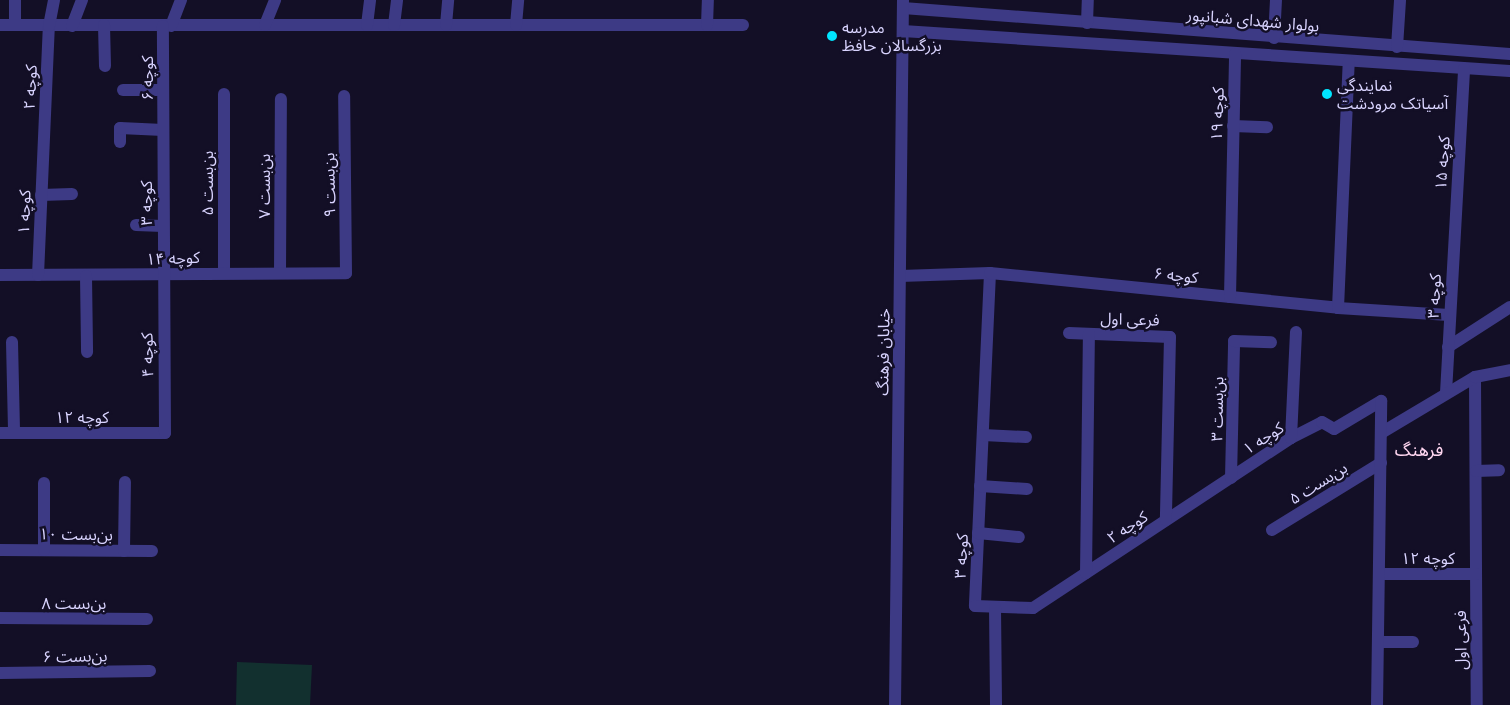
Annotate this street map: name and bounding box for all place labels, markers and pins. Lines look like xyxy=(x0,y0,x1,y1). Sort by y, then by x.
place label: مدرسه بزرگسالان حافظ xyxy=(842,17,942,55)
marker: مدرسه بزرگسالان حافظ xyxy=(826,30,838,42)
place label: نمایندگی آسیاتک مرودشت xyxy=(1337,75,1448,113)
marker: نمایندگی آسیاتک مرودشت xyxy=(1321,88,1333,100)

